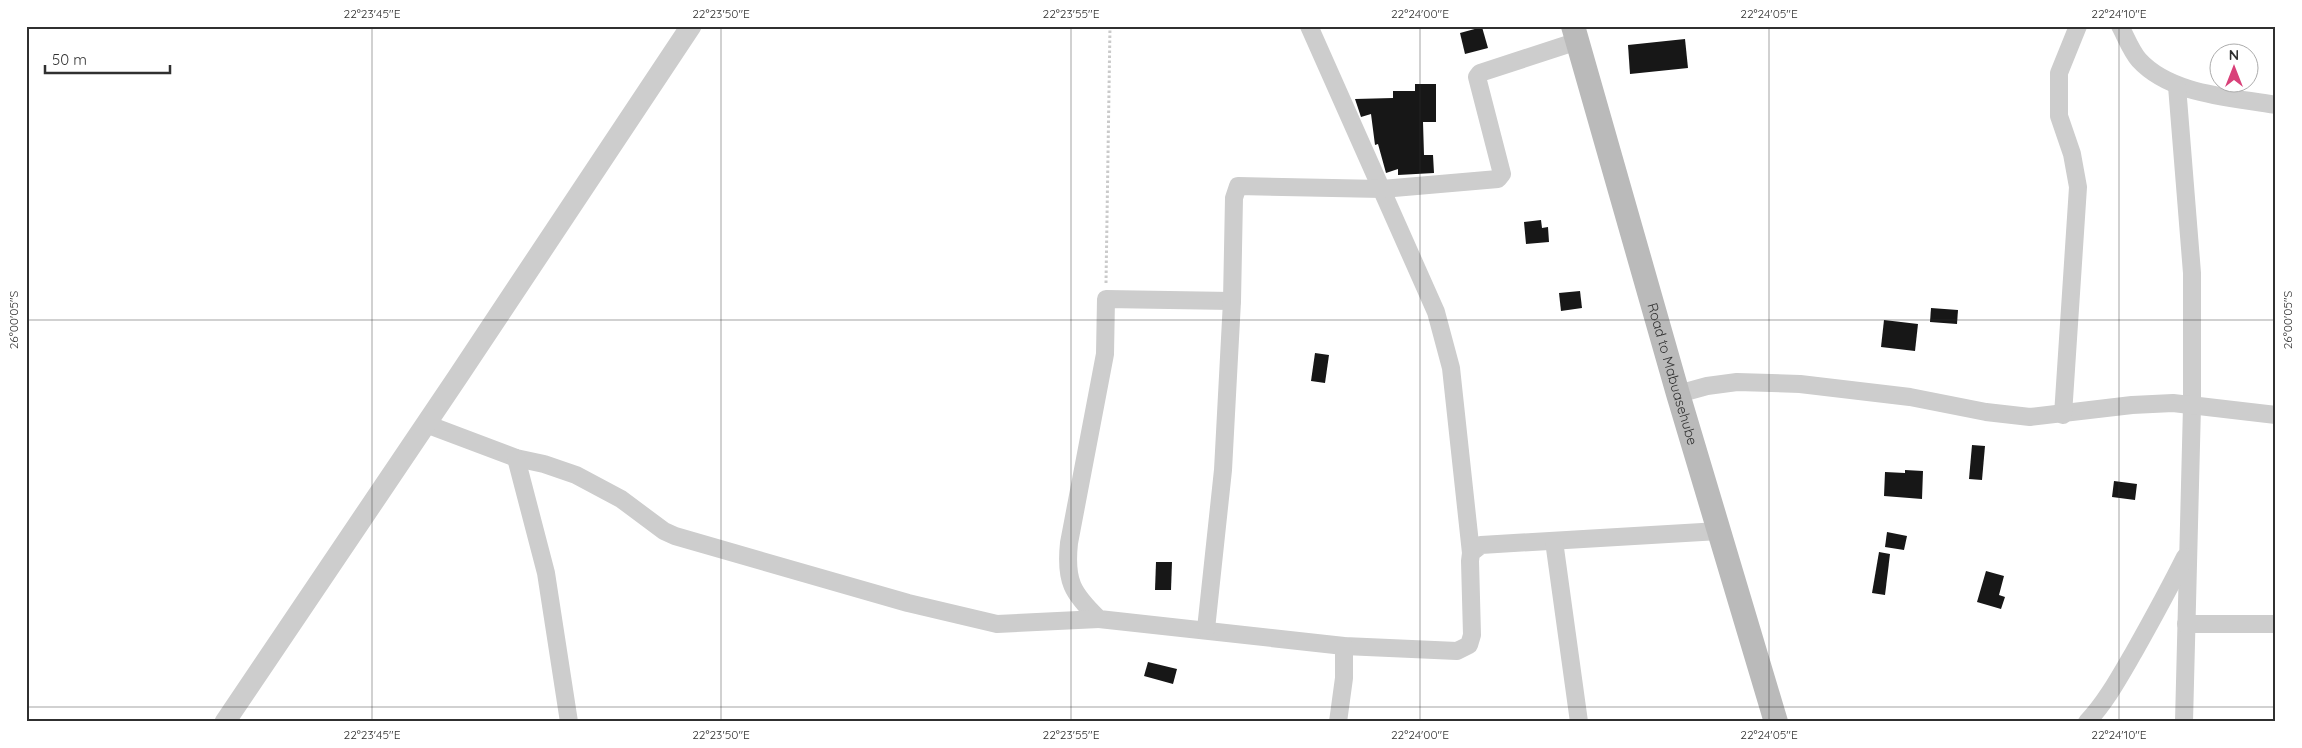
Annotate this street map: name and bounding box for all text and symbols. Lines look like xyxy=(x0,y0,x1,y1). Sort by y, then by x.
text: 22°23'45"E xyxy=(344,6,401,21)
text: 22°23'50"E xyxy=(692,6,750,21)
text: 22°23'55"E xyxy=(1042,6,1100,21)
text: 22°24'00"E xyxy=(1391,6,1449,21)
text: 22°24'05"E xyxy=(1740,6,1798,21)
text: 22°24'10"E xyxy=(2091,6,2147,21)
scale bar xyxy=(45,42,170,74)
north arrow xyxy=(2210,42,2260,92)
text: N xyxy=(2229,46,2239,64)
text: 50 m xyxy=(52,50,87,69)
text: 26°00'05"S xyxy=(6,290,21,349)
text: 26°00'05"S xyxy=(2280,290,2295,349)
street label: Road to Mabuasehube xyxy=(1643,301,1702,447)
text: 22°23'45"E xyxy=(344,727,401,742)
text: 22°23'50"E xyxy=(692,727,750,742)
text: 22°23'55"E xyxy=(1042,727,1100,742)
text: 22°24'00"E xyxy=(1391,727,1449,742)
text: 22°24'05"E xyxy=(1740,727,1798,742)
text: 22°24'10"E xyxy=(2091,727,2147,742)

